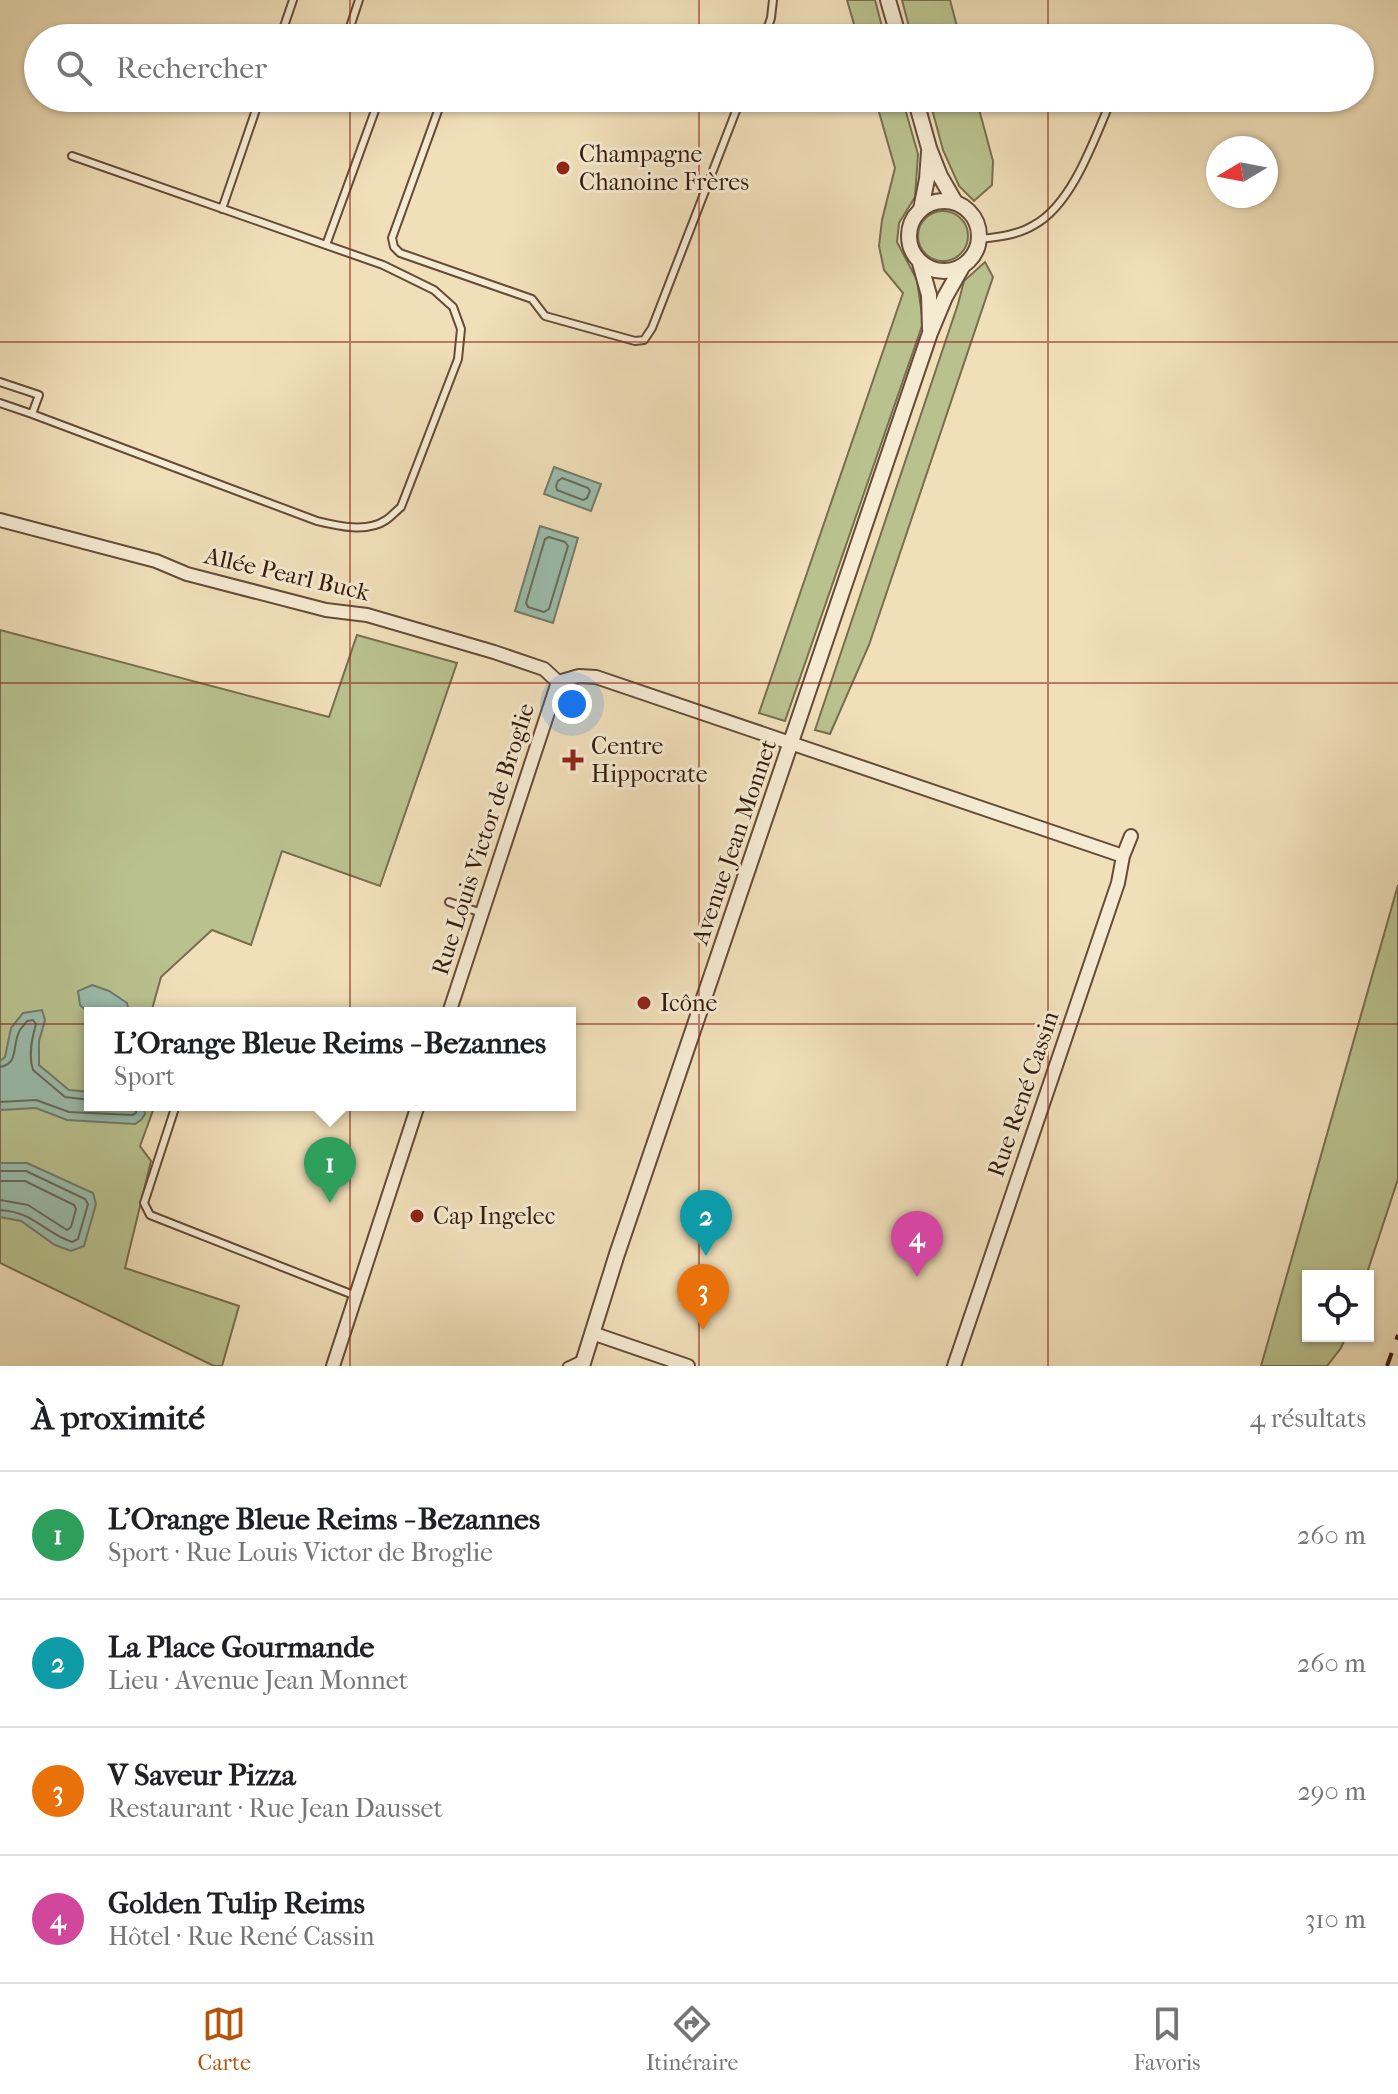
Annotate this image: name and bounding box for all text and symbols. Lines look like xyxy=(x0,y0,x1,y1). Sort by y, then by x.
search box xyxy=(24,24,1374,112)
icon: search xyxy=(52,46,96,90)
text: Rechercher xyxy=(116,51,267,86)
north arrow xyxy=(1206,136,1278,208)
place label: Champagne Chanoine Frères xyxy=(579,140,749,196)
marker: Champagne Chanoine Frères xyxy=(554,159,572,177)
street label: Allée Pearl Buck xyxy=(201,541,373,607)
your location xyxy=(552,684,592,724)
street label: Rue Louis Victor de Broglie xyxy=(426,700,540,978)
place label: Centre Hippocrate xyxy=(591,732,708,788)
street label: Avenue Jean Monnet xyxy=(685,735,782,949)
marker: Centre Hippocrate xyxy=(562,749,584,771)
place label: Icône xyxy=(660,989,717,1017)
marker: Icône xyxy=(635,994,653,1012)
popup xyxy=(84,1007,576,1111)
street label: Rue René Cassin xyxy=(982,1007,1064,1181)
text: L'Orange Bleue Reims - Bezannes xyxy=(114,1026,546,1061)
text: Sport xyxy=(114,1061,175,1092)
pin: 1 xyxy=(304,1137,356,1203)
pin: 2 xyxy=(680,1190,732,1256)
place label: Cap Ingelec xyxy=(433,1202,555,1230)
marker: Cap Ingelec xyxy=(408,1207,426,1225)
pin: 4 xyxy=(891,1211,943,1277)
pin: 3 xyxy=(677,1264,729,1330)
map controls xyxy=(1302,1270,1374,1342)
button: locate xyxy=(1302,1270,1374,1342)
text: À proximité xyxy=(32,1398,205,1438)
text: 4 résultats xyxy=(1250,1403,1366,1434)
text: L'Orange Bleue Reims - Bezannes xyxy=(108,1502,540,1537)
text: 1 xyxy=(53,1520,63,1551)
text: 260 m xyxy=(1297,1520,1366,1551)
text: Sport · Rue Louis Victor de Broglie xyxy=(108,1537,493,1568)
text: La Place Gourmande xyxy=(108,1630,374,1665)
text: 2 xyxy=(51,1648,65,1679)
text: 260 m xyxy=(1297,1648,1366,1679)
text: Lieu · Avenue Jean Monnet xyxy=(108,1665,408,1696)
text: V Saveur Pizza xyxy=(108,1758,296,1793)
text: 3 xyxy=(53,1776,63,1807)
text: 290 m xyxy=(1297,1776,1366,1807)
text: Restaurant · Rue Jean Dausset xyxy=(108,1793,443,1824)
text: Golden Tulip Reims xyxy=(108,1886,365,1921)
text: 4 xyxy=(50,1904,66,1935)
text: 310 m xyxy=(1305,1904,1366,1935)
text: Hôtel · Rue René Cassin xyxy=(108,1921,375,1952)
tab: Carte xyxy=(198,2002,251,2076)
tab: Itinéraire xyxy=(646,2002,738,2076)
tab: Favoris xyxy=(1133,2002,1200,2076)

